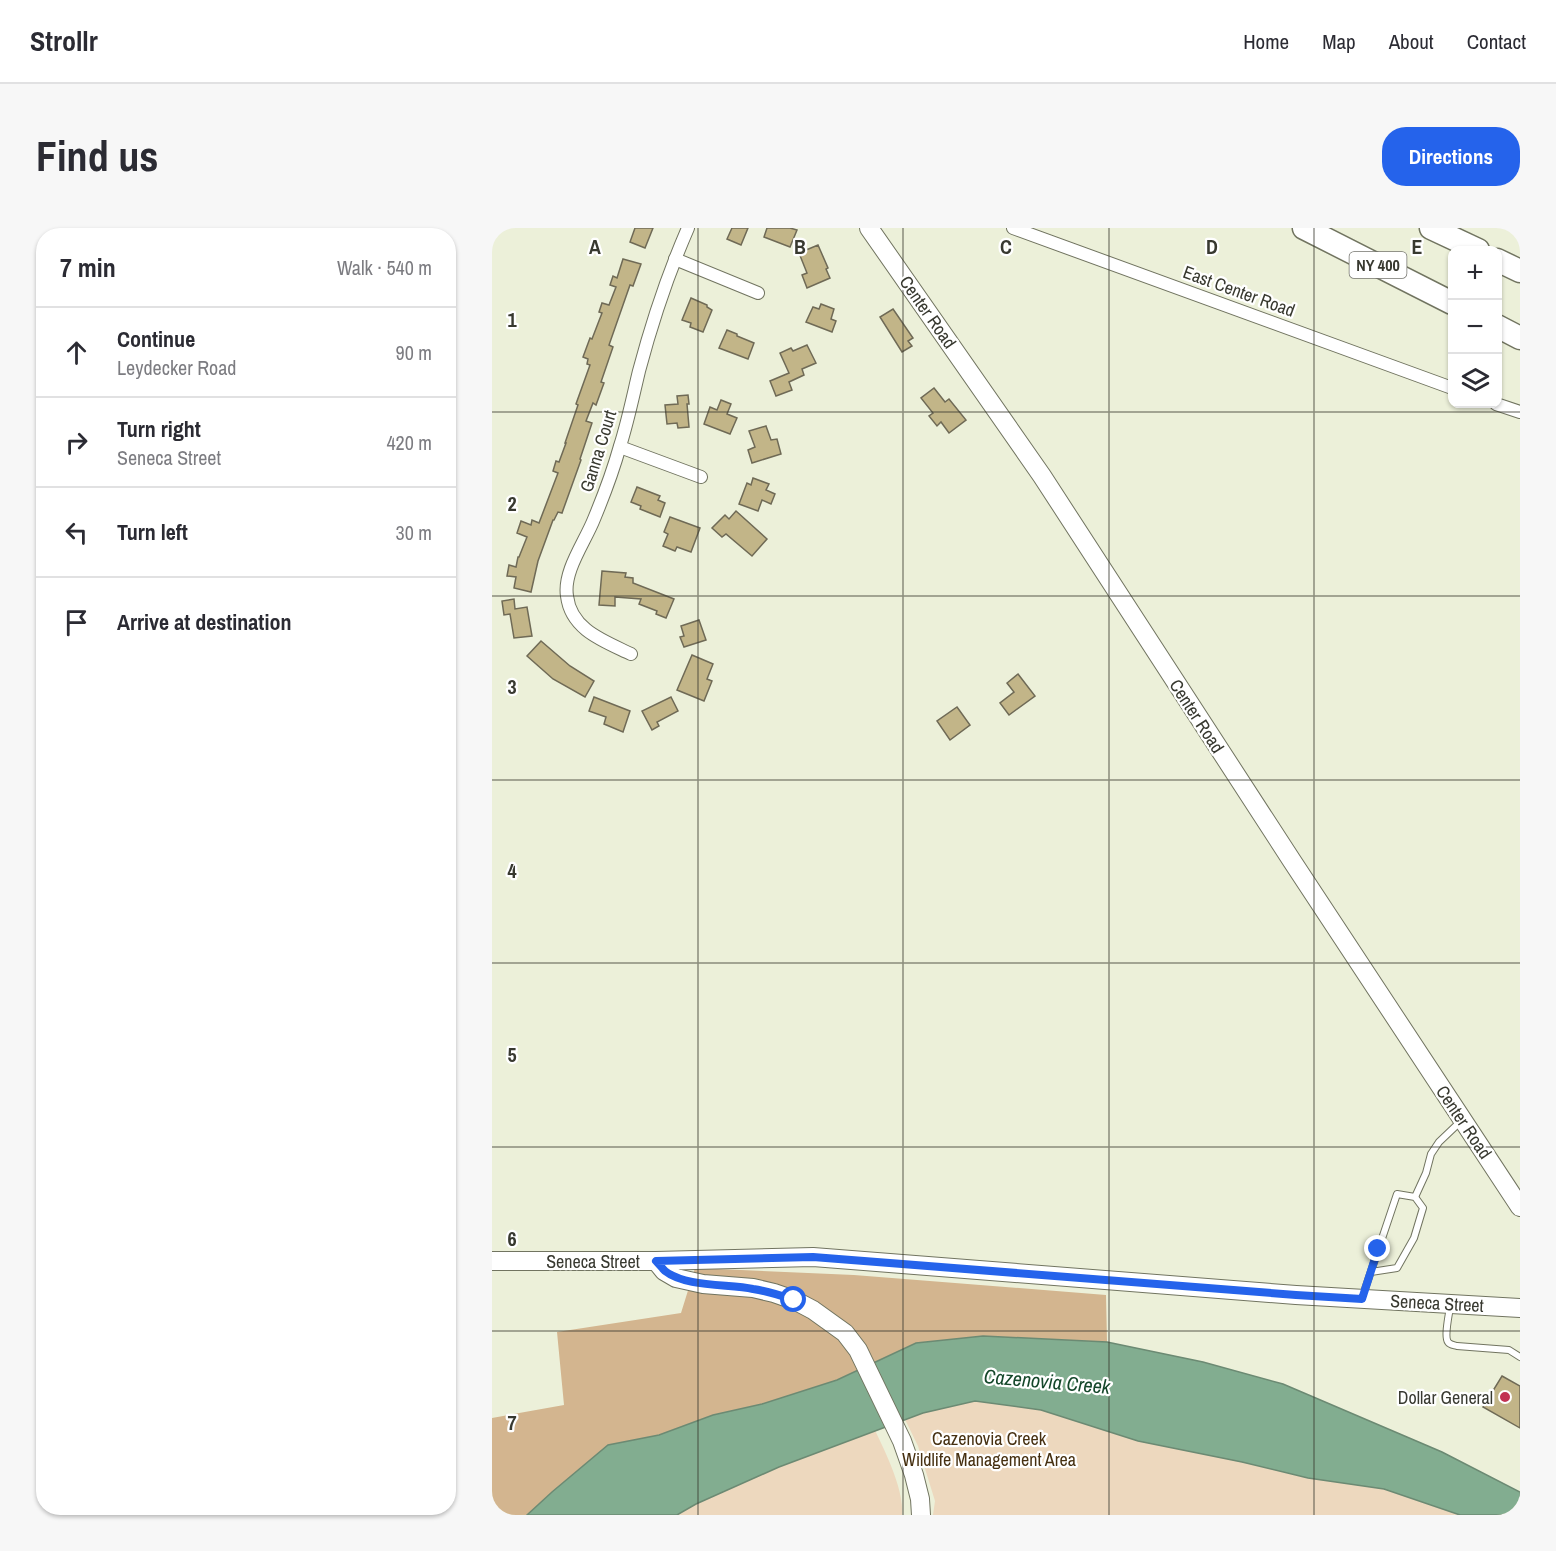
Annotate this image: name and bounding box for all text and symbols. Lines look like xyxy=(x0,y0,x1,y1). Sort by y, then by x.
text: Strollr xyxy=(30,22,98,60)
text: Home xyxy=(1243,27,1289,56)
text: Map xyxy=(1322,27,1356,56)
text: About xyxy=(1389,27,1434,56)
text: Contact xyxy=(1467,27,1526,56)
button: Directions xyxy=(1382,127,1520,186)
text: Find us xyxy=(36,128,158,184)
text: A xyxy=(589,233,601,260)
text: B xyxy=(794,233,806,260)
text: C xyxy=(1000,233,1012,260)
text: D xyxy=(1206,233,1218,260)
text: E xyxy=(1412,233,1423,260)
map controls xyxy=(1448,246,1502,408)
button: + xyxy=(1448,246,1502,300)
text: 7 min xyxy=(60,250,116,285)
road number: NY 400 xyxy=(1350,252,1406,278)
text: Walk · 540 m xyxy=(337,254,432,281)
street label: East Center Road xyxy=(1180,259,1298,323)
street label: Center Road xyxy=(894,271,962,353)
button: − xyxy=(1448,300,1502,354)
text: 1 xyxy=(507,306,517,333)
text: Continue xyxy=(117,324,195,354)
icon: ahead xyxy=(60,336,93,369)
text: 90 m xyxy=(396,339,432,366)
text: Leydecker Road xyxy=(117,354,236,381)
button: layers xyxy=(1448,354,1502,408)
street label: Ganna Court xyxy=(574,407,622,495)
text: Turn right xyxy=(117,414,201,444)
icon: right xyxy=(60,426,93,459)
text: 420 m xyxy=(386,429,432,456)
text: Seneca Street xyxy=(117,444,221,471)
text: 2 xyxy=(507,490,517,517)
icon: left xyxy=(60,516,93,549)
text: Turn left xyxy=(117,517,188,547)
text: 30 m xyxy=(396,519,432,546)
icon: arrive xyxy=(60,606,93,639)
text: Arrive at destination xyxy=(117,607,291,637)
text: 3 xyxy=(507,673,517,700)
street label: Center Road xyxy=(1164,674,1230,758)
text: 4 xyxy=(507,857,517,884)
text: 5 xyxy=(507,1041,517,1068)
street label: Center Road xyxy=(1430,1080,1498,1164)
text: 6 xyxy=(507,1225,517,1252)
route end xyxy=(1364,1235,1390,1261)
street label: Seneca Street xyxy=(546,1249,640,1274)
route start xyxy=(780,1286,806,1312)
street label: Seneca Street xyxy=(1390,1288,1484,1318)
water label: Cazenovia Creek xyxy=(983,1362,1112,1400)
place label: Dollar General xyxy=(1398,1385,1493,1410)
marker: Dollar General xyxy=(1498,1390,1512,1404)
text: 7 xyxy=(507,1409,517,1436)
park label: Cazenovia Creek Wildlife Management Area xyxy=(902,1426,1076,1472)

